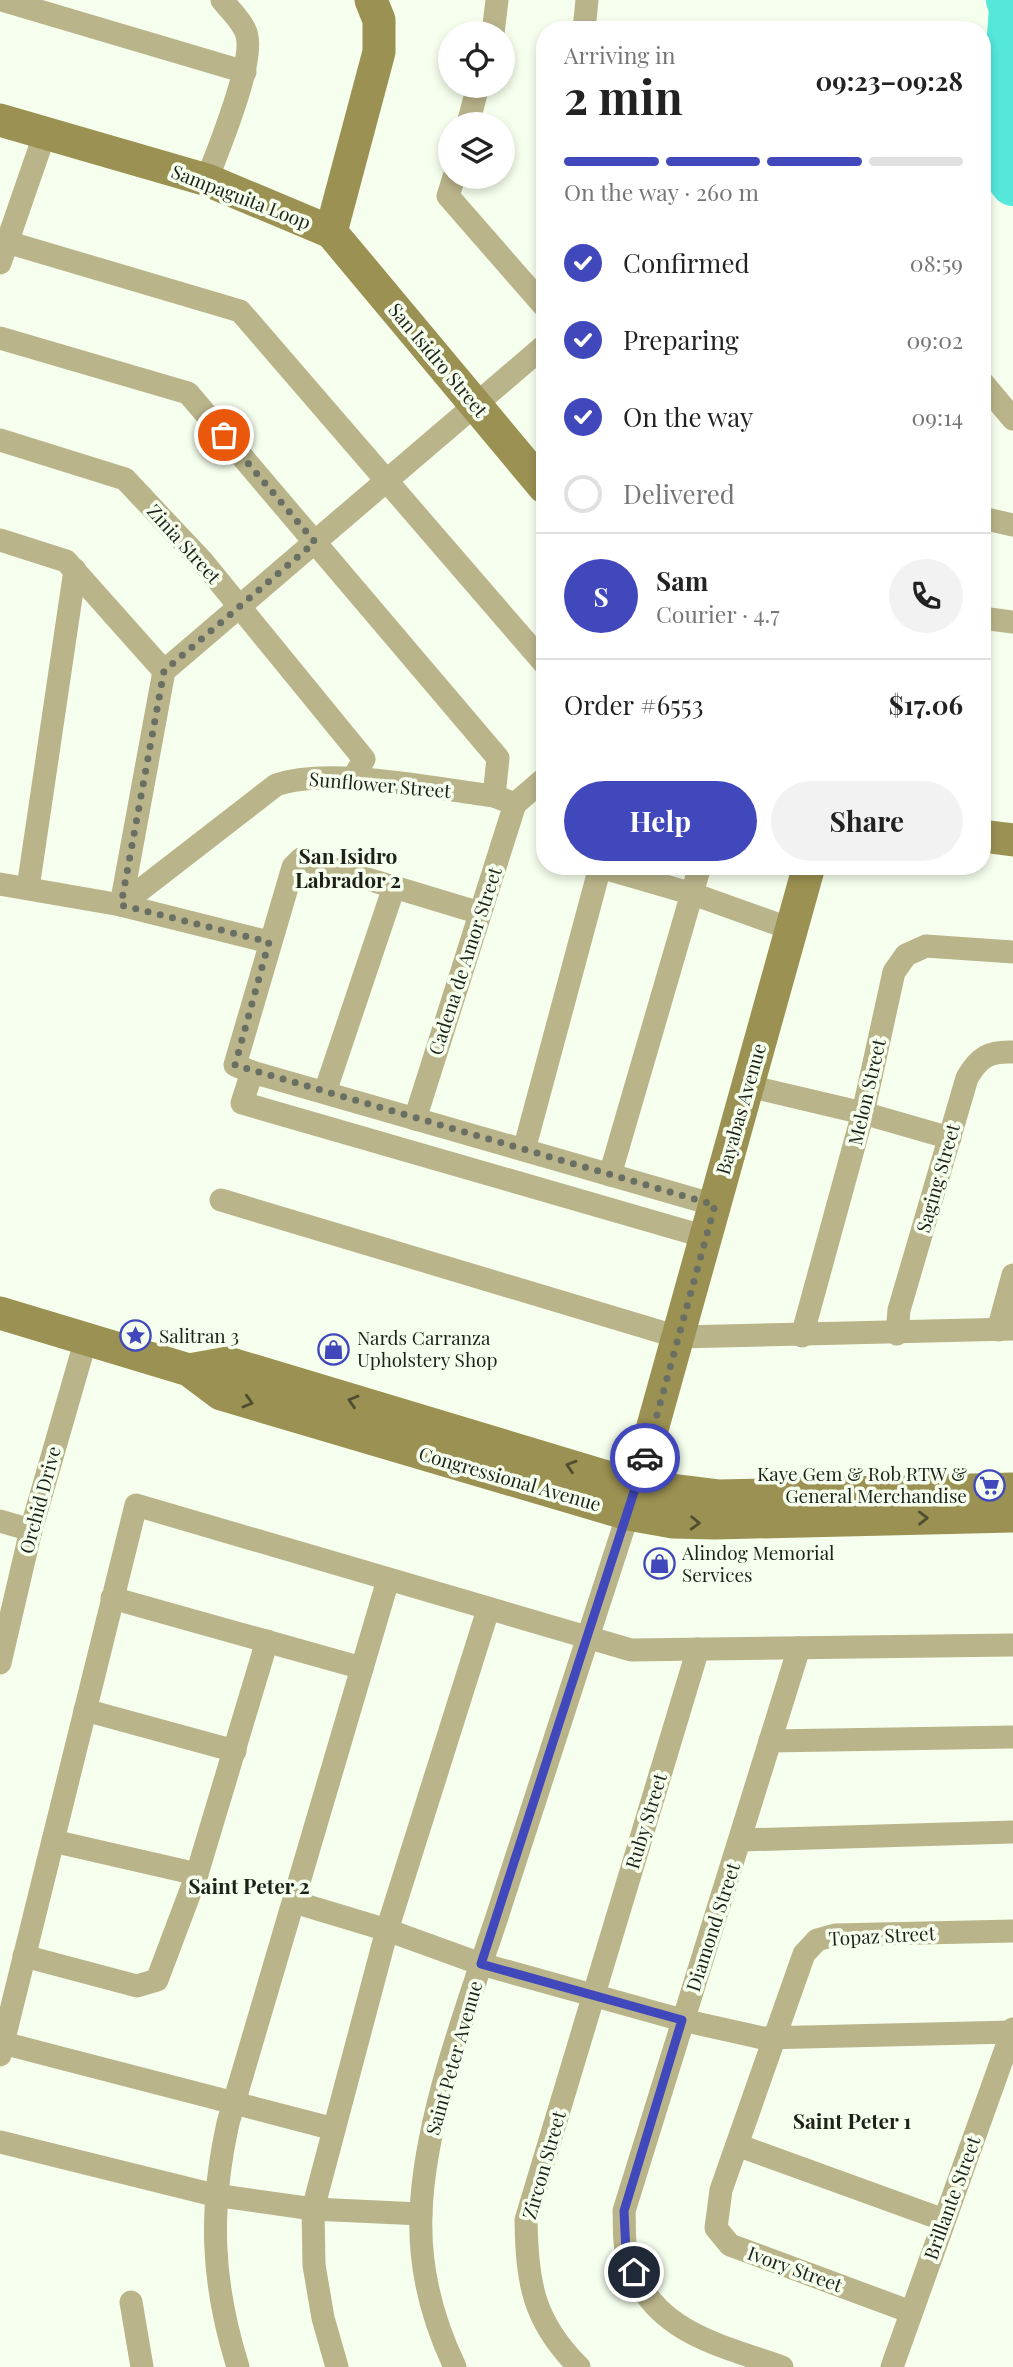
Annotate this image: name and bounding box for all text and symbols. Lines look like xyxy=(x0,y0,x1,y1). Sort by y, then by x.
map controls xyxy=(438,21,515,189)
button: locate xyxy=(438,21,515,98)
text: Arriving in xyxy=(564,39,676,70)
text: 09:23–09:28 xyxy=(816,63,963,98)
text: 2 min xyxy=(564,65,683,127)
button: layers xyxy=(438,112,515,189)
street label: Sampaguita Loop xyxy=(168,158,315,235)
text: On the way · 260 m xyxy=(564,176,759,207)
icon: check xyxy=(564,244,602,282)
text: Confirmed xyxy=(623,245,750,280)
text: 08:59 xyxy=(910,247,963,278)
street label: San Isidro Street xyxy=(383,297,494,422)
icon: check xyxy=(564,321,602,359)
text: Preparing xyxy=(623,322,739,357)
text: 09:02 xyxy=(907,324,963,355)
icon: check xyxy=(564,398,602,436)
text: On the way xyxy=(623,399,753,434)
text: 09:14 xyxy=(912,401,963,432)
pin xyxy=(194,405,254,465)
icon: bag xyxy=(205,416,243,454)
text: Delivered xyxy=(623,476,735,511)
street label: Zinia Street xyxy=(142,498,228,589)
button: phone xyxy=(889,559,963,633)
text: Sam xyxy=(656,563,708,598)
text: S xyxy=(593,579,609,614)
text: Courier · 4.7 xyxy=(656,598,780,629)
text: Order #6553 xyxy=(564,687,703,722)
text: $17.06 xyxy=(889,687,963,722)
street label: Sunflower Street xyxy=(308,765,452,803)
button: Help xyxy=(564,781,757,861)
button: Share xyxy=(771,781,963,861)
district label: San Isidro Labrador 2 xyxy=(295,841,401,893)
street label: Cadena de Amor Street xyxy=(421,863,507,1058)
street label: Melon Street xyxy=(841,1036,891,1148)
street label: Bayabas Avenue xyxy=(709,1040,771,1177)
street label: Saging Street xyxy=(909,1120,965,1235)
place icon: Salitran 3 xyxy=(119,1319,153,1353)
place label: Salitran 3 xyxy=(159,1322,239,1348)
place label: Nards Carranza Upholstery Shop xyxy=(357,1324,498,1372)
shop icon: Nards Carranza Upholstery Shop xyxy=(317,1332,351,1366)
one-way arrow xyxy=(242,1394,254,1408)
one-way arrow xyxy=(348,1395,360,1410)
courier xyxy=(610,1423,680,1493)
icon: car xyxy=(626,1439,664,1477)
street label: Congressional Avenue xyxy=(416,1440,604,1516)
street label: Orchid Drive xyxy=(12,1443,66,1556)
one-way arrow xyxy=(566,1460,578,1475)
place label: Kaye Gem & Rob RTW & General Merchandise xyxy=(757,1460,967,1508)
supermarket icon: Kaye Gem & Rob RTW & General Merchandise xyxy=(973,1468,1007,1502)
one-way arrow xyxy=(917,1511,928,1526)
one-way arrow xyxy=(690,1515,701,1530)
place label: Alindog Memorial Services xyxy=(681,1539,835,1587)
shop icon: Alindog Memorial Services xyxy=(642,1547,676,1581)
street label: Ruby Street xyxy=(618,1769,672,1872)
street label: Diamond Street xyxy=(679,1859,745,1995)
district label: Saint Peter 2 xyxy=(188,1871,310,1899)
street label: Topaz Street xyxy=(828,1919,936,1951)
street label: Saint Peter Avenue xyxy=(419,1977,488,2138)
district label: Saint Peter 1 xyxy=(793,2106,911,2134)
street label: Zircon Street xyxy=(515,2107,571,2222)
street label: Brillante Street xyxy=(917,2132,986,2263)
street label: Ivory Street xyxy=(744,2239,847,2297)
pin xyxy=(604,2242,664,2302)
icon: home xyxy=(615,2253,653,2291)

